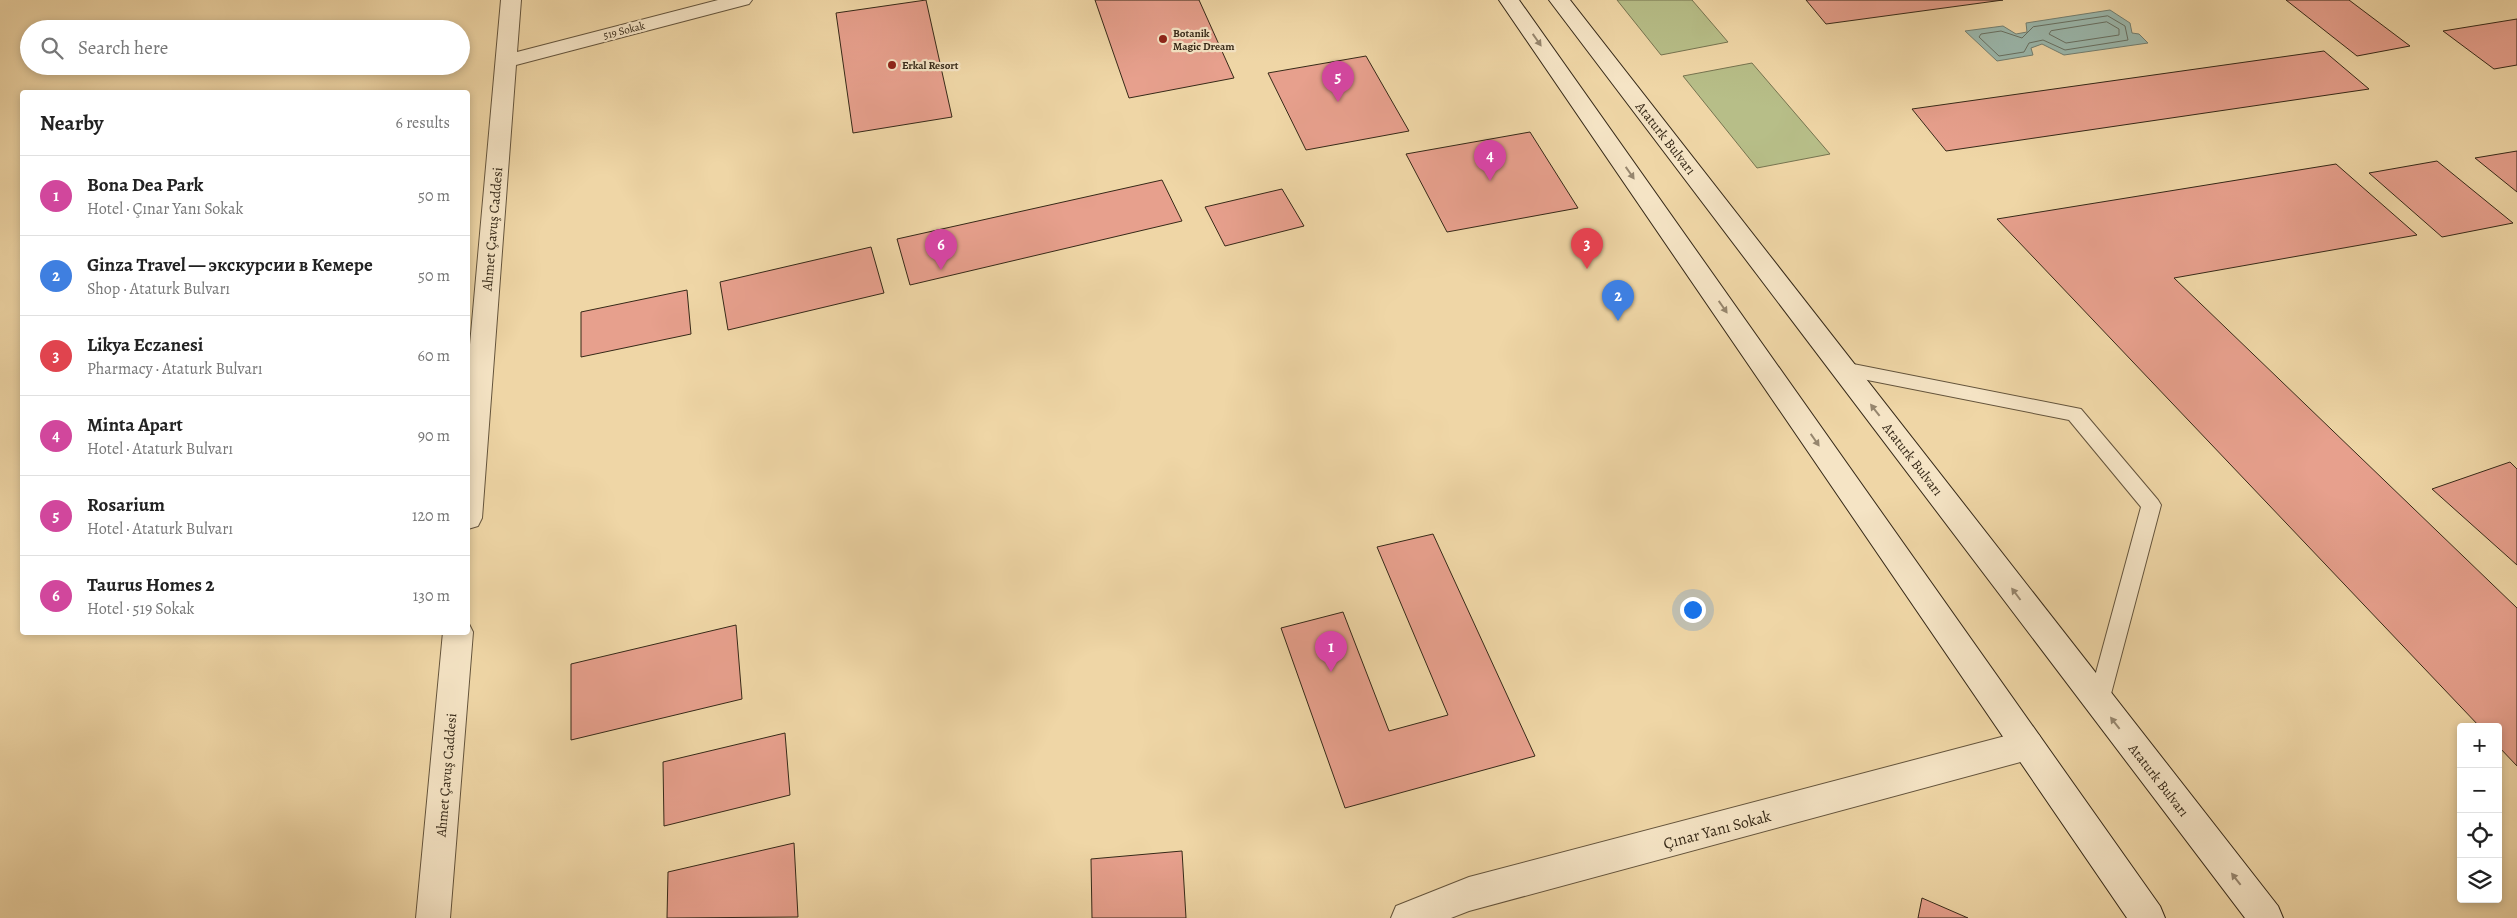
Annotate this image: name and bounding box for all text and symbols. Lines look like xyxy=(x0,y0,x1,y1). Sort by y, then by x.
street label: 519 Sokak xyxy=(602,18,647,43)
search box xyxy=(20,20,470,75)
place label: Botanik Magic Dream xyxy=(1173,26,1235,54)
marker: Botanik Magic Dream xyxy=(1157,33,1169,45)
one-way arrow xyxy=(1532,33,1542,47)
icon: search xyxy=(38,34,66,62)
text: Search here xyxy=(78,35,168,61)
place label: Erkal Resort xyxy=(902,58,959,73)
marker: Erkal Resort xyxy=(886,59,898,71)
pin: 5 xyxy=(1322,61,1354,102)
street label: Ataturk Bulvarı xyxy=(1630,97,1700,179)
text: Nearby xyxy=(40,109,103,137)
text: 6 results xyxy=(396,112,450,134)
pin: 4 xyxy=(1474,140,1506,181)
street label: Ahmet Çavuş Caddesi xyxy=(478,166,507,293)
one-way arrow xyxy=(1625,167,1635,180)
text: Bona Dea Park xyxy=(87,172,203,198)
text: 1 xyxy=(53,185,59,207)
text: 50 m xyxy=(418,185,450,207)
text: Hotel · Çınar Yanı Sokak xyxy=(87,198,243,220)
pin: 3 xyxy=(1571,228,1603,269)
pin: 6 xyxy=(925,229,957,270)
text: Ginza Travel — экскурсии в Кемере xyxy=(87,252,373,278)
text: 2 xyxy=(52,265,60,287)
text: 50 m xyxy=(418,265,450,287)
text: Shop · Ataturk Bulvarı xyxy=(87,278,230,300)
pin: 2 xyxy=(1602,280,1634,321)
one-way arrow xyxy=(1718,300,1728,314)
text: Likya Eczanesi xyxy=(87,332,203,358)
text: 3 xyxy=(53,345,59,367)
text: 60 m xyxy=(418,345,450,367)
text: Pharmacy · Ataturk Bulvarı xyxy=(87,358,262,380)
one-way arrow xyxy=(1869,404,1880,417)
text: Minta Apart xyxy=(87,412,183,438)
street label: Ataturk Bulvarı xyxy=(1877,418,1947,500)
text: 4 xyxy=(52,425,60,447)
text: 90 m xyxy=(418,425,450,447)
one-way arrow xyxy=(1810,433,1820,447)
text: Hotel · Ataturk Bulvarı xyxy=(87,438,233,460)
text: Rosarium xyxy=(87,492,165,518)
text: 5 xyxy=(53,505,59,527)
text: 120 m xyxy=(412,505,450,527)
text: Hotel · Ataturk Bulvarı xyxy=(87,518,233,540)
text: Taurus Homes 2 xyxy=(87,572,214,598)
text: 6 xyxy=(52,585,60,607)
text: 130 m xyxy=(413,585,450,607)
one-way arrow xyxy=(2011,588,2022,601)
your location xyxy=(1680,597,1706,623)
text: Hotel · 519 Sokak xyxy=(87,598,195,620)
pin: 1 xyxy=(1315,631,1347,672)
street label: Ahmet Çavuş Caddesi xyxy=(432,712,461,839)
one-way arrow xyxy=(2110,717,2121,730)
map controls xyxy=(2457,723,2502,903)
button: + xyxy=(2457,723,2502,768)
street label: Ataturk Bulvarı xyxy=(2123,739,2193,821)
button: − xyxy=(2457,768,2502,813)
street label: Çınar Yanı Sokak xyxy=(1661,805,1774,855)
button: locate xyxy=(2457,813,2502,858)
button: layers xyxy=(2457,858,2502,903)
one-way arrow xyxy=(2231,872,2241,886)

